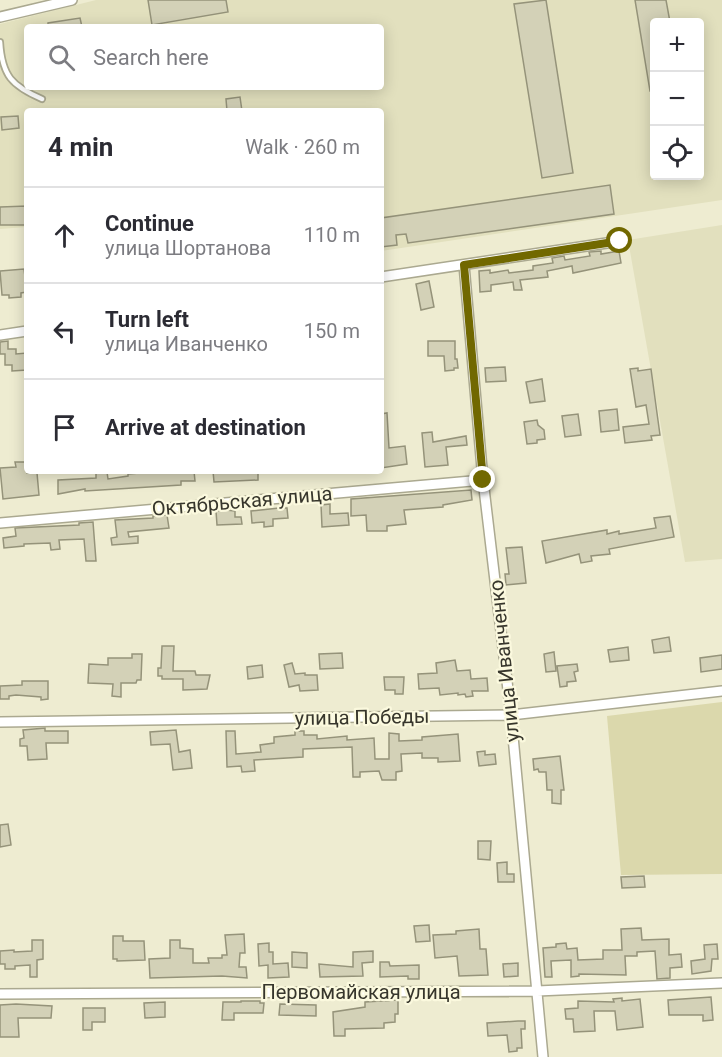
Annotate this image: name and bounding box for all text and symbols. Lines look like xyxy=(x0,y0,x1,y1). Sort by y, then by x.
map controls xyxy=(650,18,704,180)
button: + xyxy=(650,18,704,72)
search box xyxy=(24,24,384,90)
icon: search xyxy=(45,41,78,74)
text: Search here xyxy=(93,45,209,70)
button: − xyxy=(650,72,704,126)
button: locate xyxy=(650,126,704,180)
text: 4 min xyxy=(48,132,113,162)
text: Walk · 260 m xyxy=(245,135,360,159)
text: Continue xyxy=(105,211,194,236)
icon: ahead xyxy=(48,219,81,252)
text: 110 m xyxy=(304,223,360,247)
route start xyxy=(606,227,632,253)
text: улица Шортанова xyxy=(105,236,271,260)
text: Turn left xyxy=(105,307,189,332)
icon: left xyxy=(48,315,81,348)
text: 150 m xyxy=(304,319,360,343)
text: улица Иванченко xyxy=(105,332,268,356)
icon: arrive xyxy=(48,411,81,444)
text: Arrive at destination xyxy=(105,415,306,440)
route end xyxy=(469,466,495,492)
street label: Октябрьская улица xyxy=(151,481,333,521)
street label: улица Иванченко xyxy=(484,579,524,743)
street label: улица Победы xyxy=(294,704,430,730)
street label: Первомайская улица xyxy=(261,980,461,1004)

